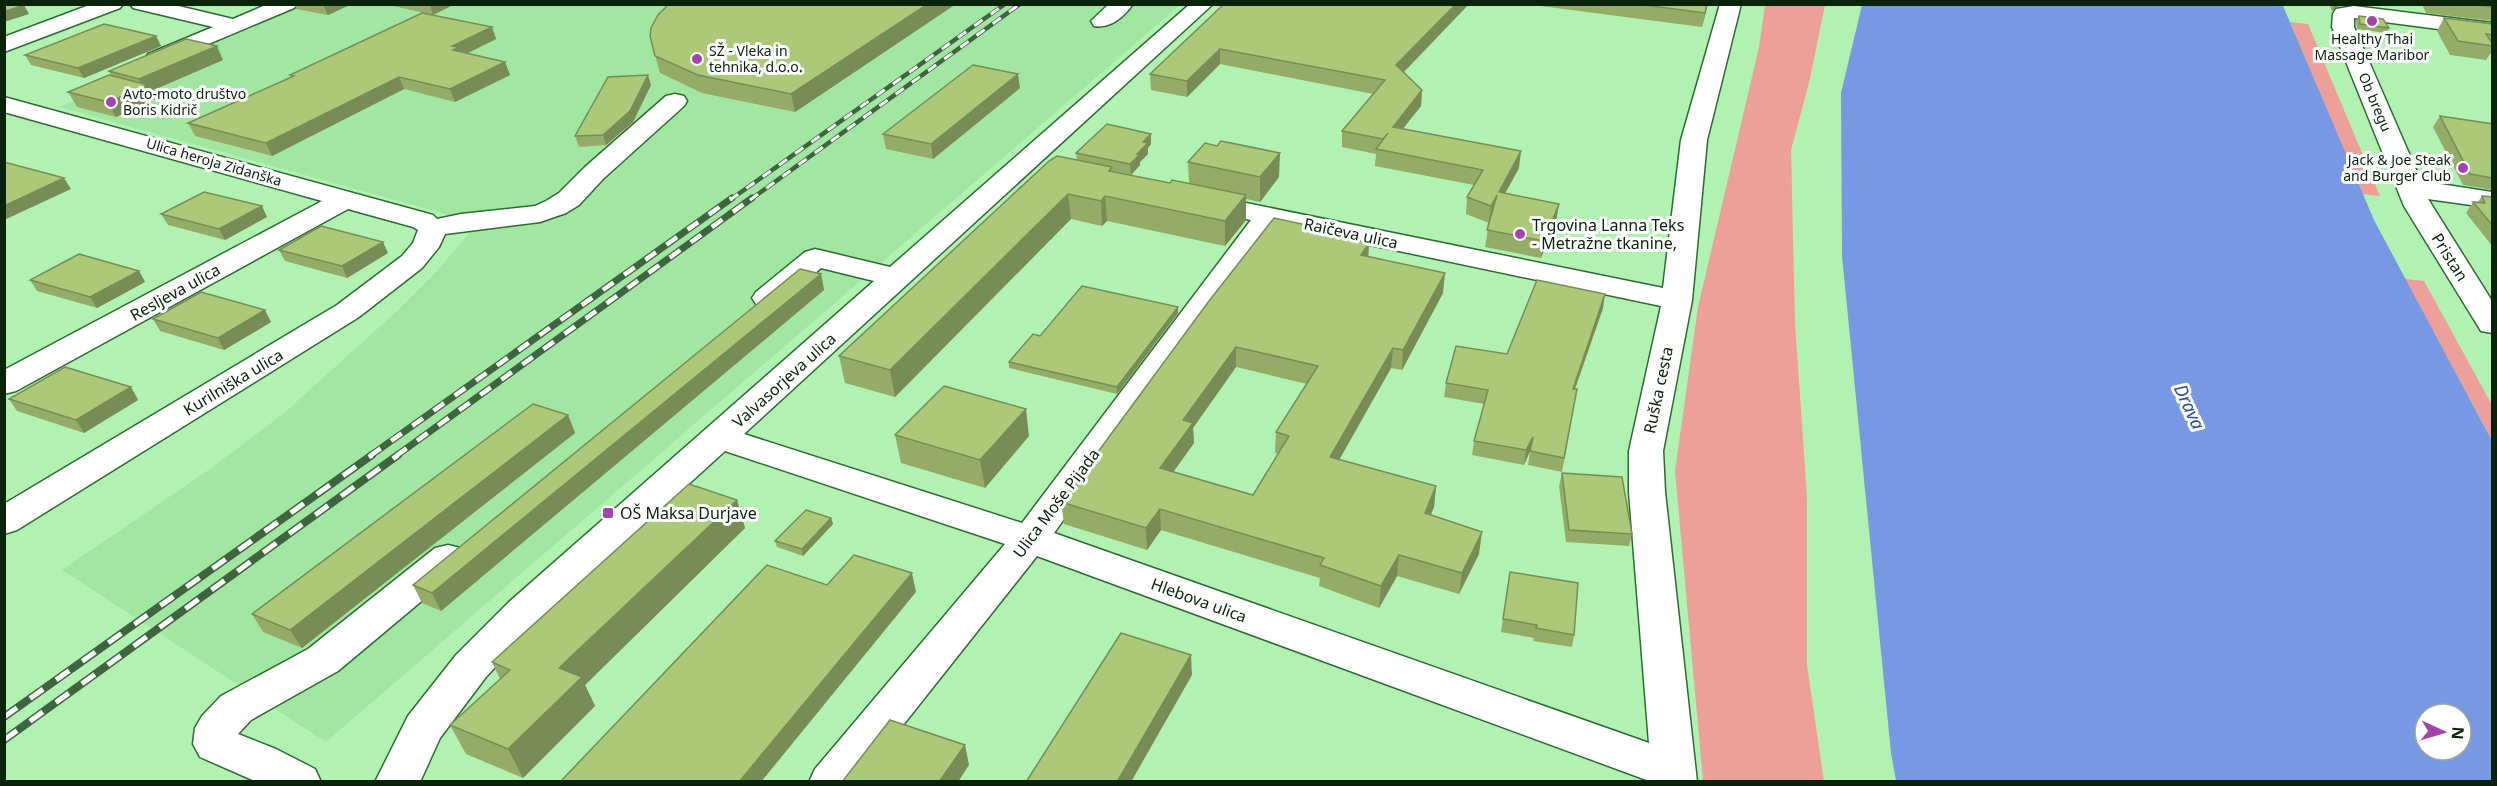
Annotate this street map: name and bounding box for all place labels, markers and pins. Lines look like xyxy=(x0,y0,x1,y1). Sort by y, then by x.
marker: Healthy Thai Massage Maribor xyxy=(2365,14,2379,28)
place label: Healthy Thai Massage Maribor xyxy=(2315,29,2430,64)
place label: SŽ - Vleka in tehnika, d.o.o. xyxy=(709,41,802,76)
marker: SŽ - Vleka in tehnika, d.o.o. xyxy=(690,52,704,66)
place label: Avto-moto društvo Boris Kidrič xyxy=(123,84,246,119)
marker: Avto-moto društvo Boris Kidrič xyxy=(104,95,118,109)
place label: Jack & Joe Steak and Burger Club xyxy=(2343,150,2452,185)
marker: Jack & Joe Steak and Burger Club xyxy=(2456,161,2470,175)
place label: Trgovina Lanna Teks - Metražne tkanine, xyxy=(1532,214,1684,254)
marker: Trgovina Lanna Teks - Metražne tkanine, xyxy=(1513,227,1527,241)
place label: OŠ Maksa Durjave xyxy=(620,502,757,524)
marker: OŠ Maksa Durjave xyxy=(601,506,615,520)

